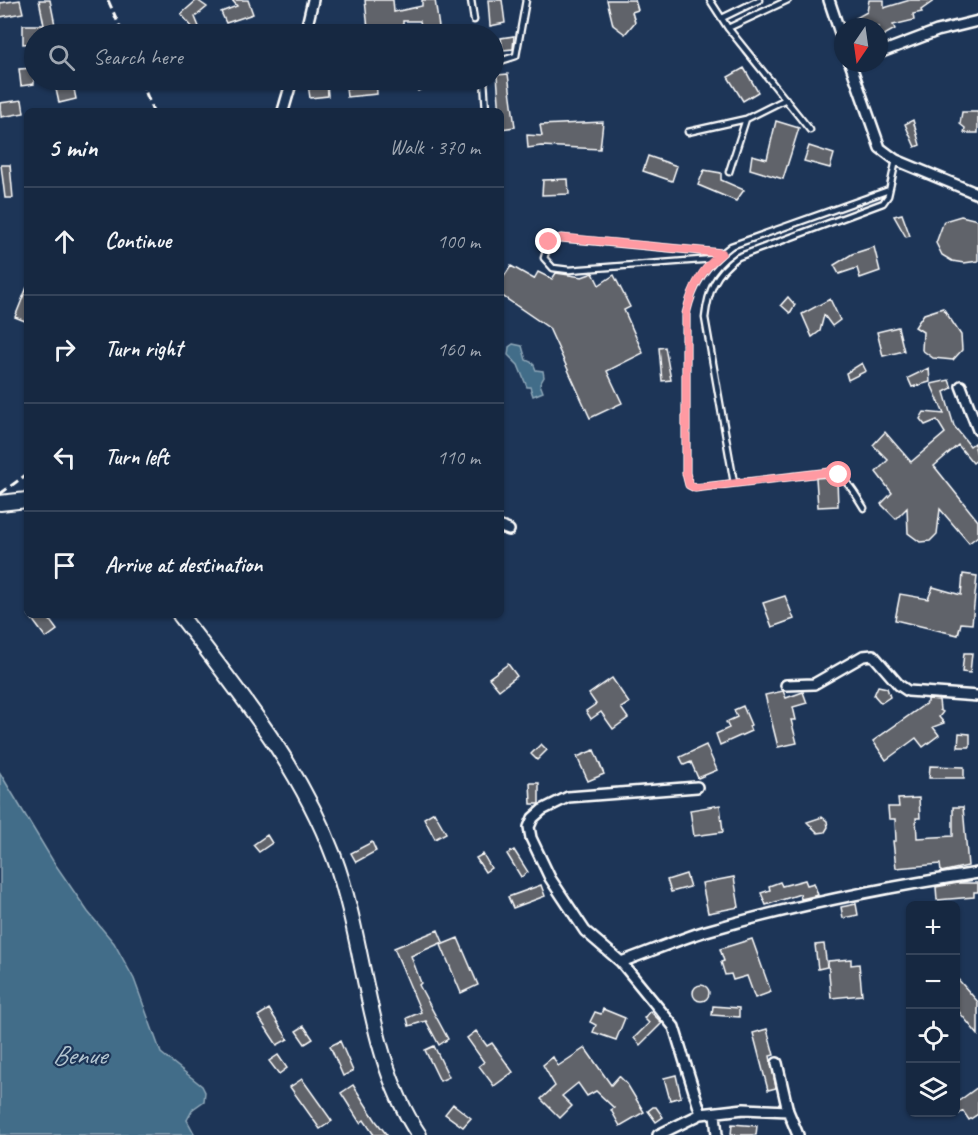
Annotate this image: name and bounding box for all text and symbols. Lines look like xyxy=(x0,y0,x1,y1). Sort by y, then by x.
north arrow xyxy=(834,18,888,72)
search box xyxy=(24,24,504,90)
icon: search xyxy=(45,41,78,74)
text: Search here xyxy=(93,43,183,71)
text: 5 min xyxy=(48,131,97,164)
text: Walk · 370 m xyxy=(390,135,480,160)
icon: ahead xyxy=(48,225,81,258)
text: Continue xyxy=(105,227,171,255)
route end xyxy=(535,228,561,254)
text: 100 m xyxy=(437,229,480,254)
icon: right xyxy=(48,333,81,366)
text: Turn right xyxy=(105,335,182,363)
text: 160 m xyxy=(437,337,480,362)
icon: left xyxy=(48,441,81,474)
text: Turn left xyxy=(105,443,169,471)
text: 110 m xyxy=(437,445,480,470)
route start xyxy=(825,461,851,487)
icon: arrive xyxy=(48,549,81,582)
text: Arrive at destination xyxy=(105,551,262,579)
map controls xyxy=(906,901,960,1117)
button: + xyxy=(906,901,960,955)
button: − xyxy=(906,955,960,1009)
button: locate xyxy=(906,1009,960,1063)
water label: Benue xyxy=(52,1038,110,1072)
button: layers xyxy=(906,1063,960,1117)

